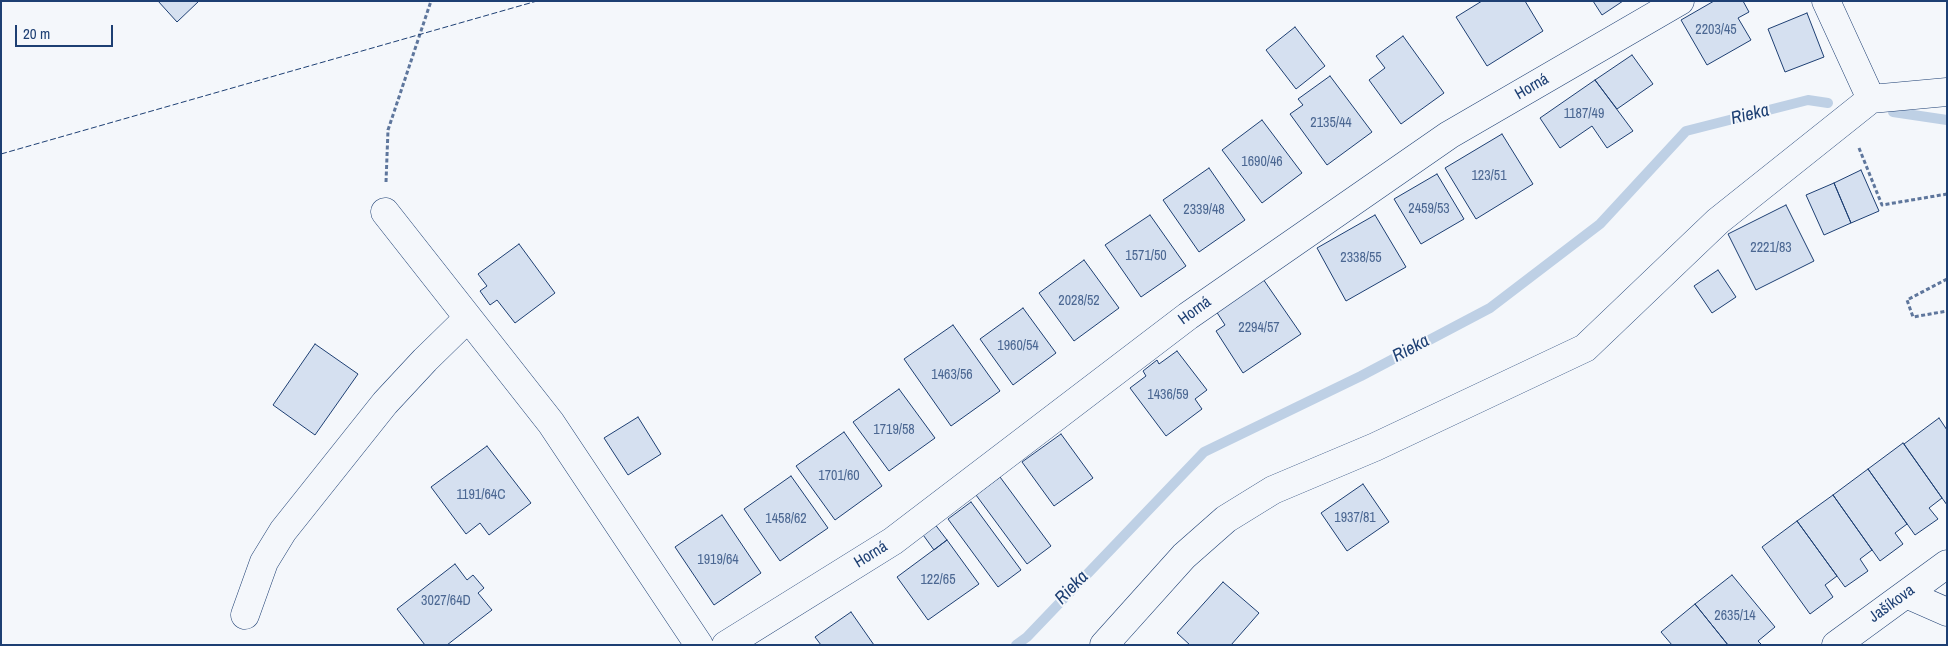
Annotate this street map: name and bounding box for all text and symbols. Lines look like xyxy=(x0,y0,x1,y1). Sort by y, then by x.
scale bar xyxy=(18,15,115,47)
house number: 2203/45 xyxy=(1695,22,1737,38)
text: 20 m xyxy=(23,23,50,44)
street label: Horná xyxy=(1512,70,1552,104)
water label: Rieka xyxy=(1729,100,1771,130)
house number: 1187/49 xyxy=(1564,106,1604,122)
house number: 2135/44 xyxy=(1310,115,1352,131)
house number: 1690/46 xyxy=(1241,154,1283,170)
house number: 123/51 xyxy=(1471,168,1507,184)
house number: 2459/53 xyxy=(1408,201,1450,217)
house number: 2339/48 xyxy=(1183,202,1225,218)
house number: 2221/83 xyxy=(1750,240,1792,256)
house number: 1571/50 xyxy=(1125,248,1167,264)
house number: 2338/55 xyxy=(1340,250,1382,266)
house number: 2028/52 xyxy=(1058,293,1100,309)
street label: Horná xyxy=(1175,293,1215,329)
house number: 2294/57 xyxy=(1238,320,1280,336)
water label: Rieka xyxy=(1389,330,1433,368)
house number: 1960/54 xyxy=(997,338,1039,354)
house number: 1463/56 xyxy=(931,367,973,383)
house number: 1436/59 xyxy=(1147,387,1189,403)
house number: 1719/58 xyxy=(873,422,915,438)
house number: 1701/60 xyxy=(818,468,860,484)
house number: 1191/64C xyxy=(457,487,505,503)
house number: 1937/81 xyxy=(1334,510,1376,526)
house number: 1458/62 xyxy=(765,511,807,527)
street label: Horná xyxy=(851,537,891,573)
house number: 1919/64 xyxy=(697,552,739,568)
water label: Rieka xyxy=(1051,567,1093,609)
house number: 122/65 xyxy=(920,572,956,588)
street label: Jašíkova xyxy=(1865,581,1919,627)
house number: 3027/64D xyxy=(421,593,471,609)
house number: 2635/14 xyxy=(1714,608,1756,624)

